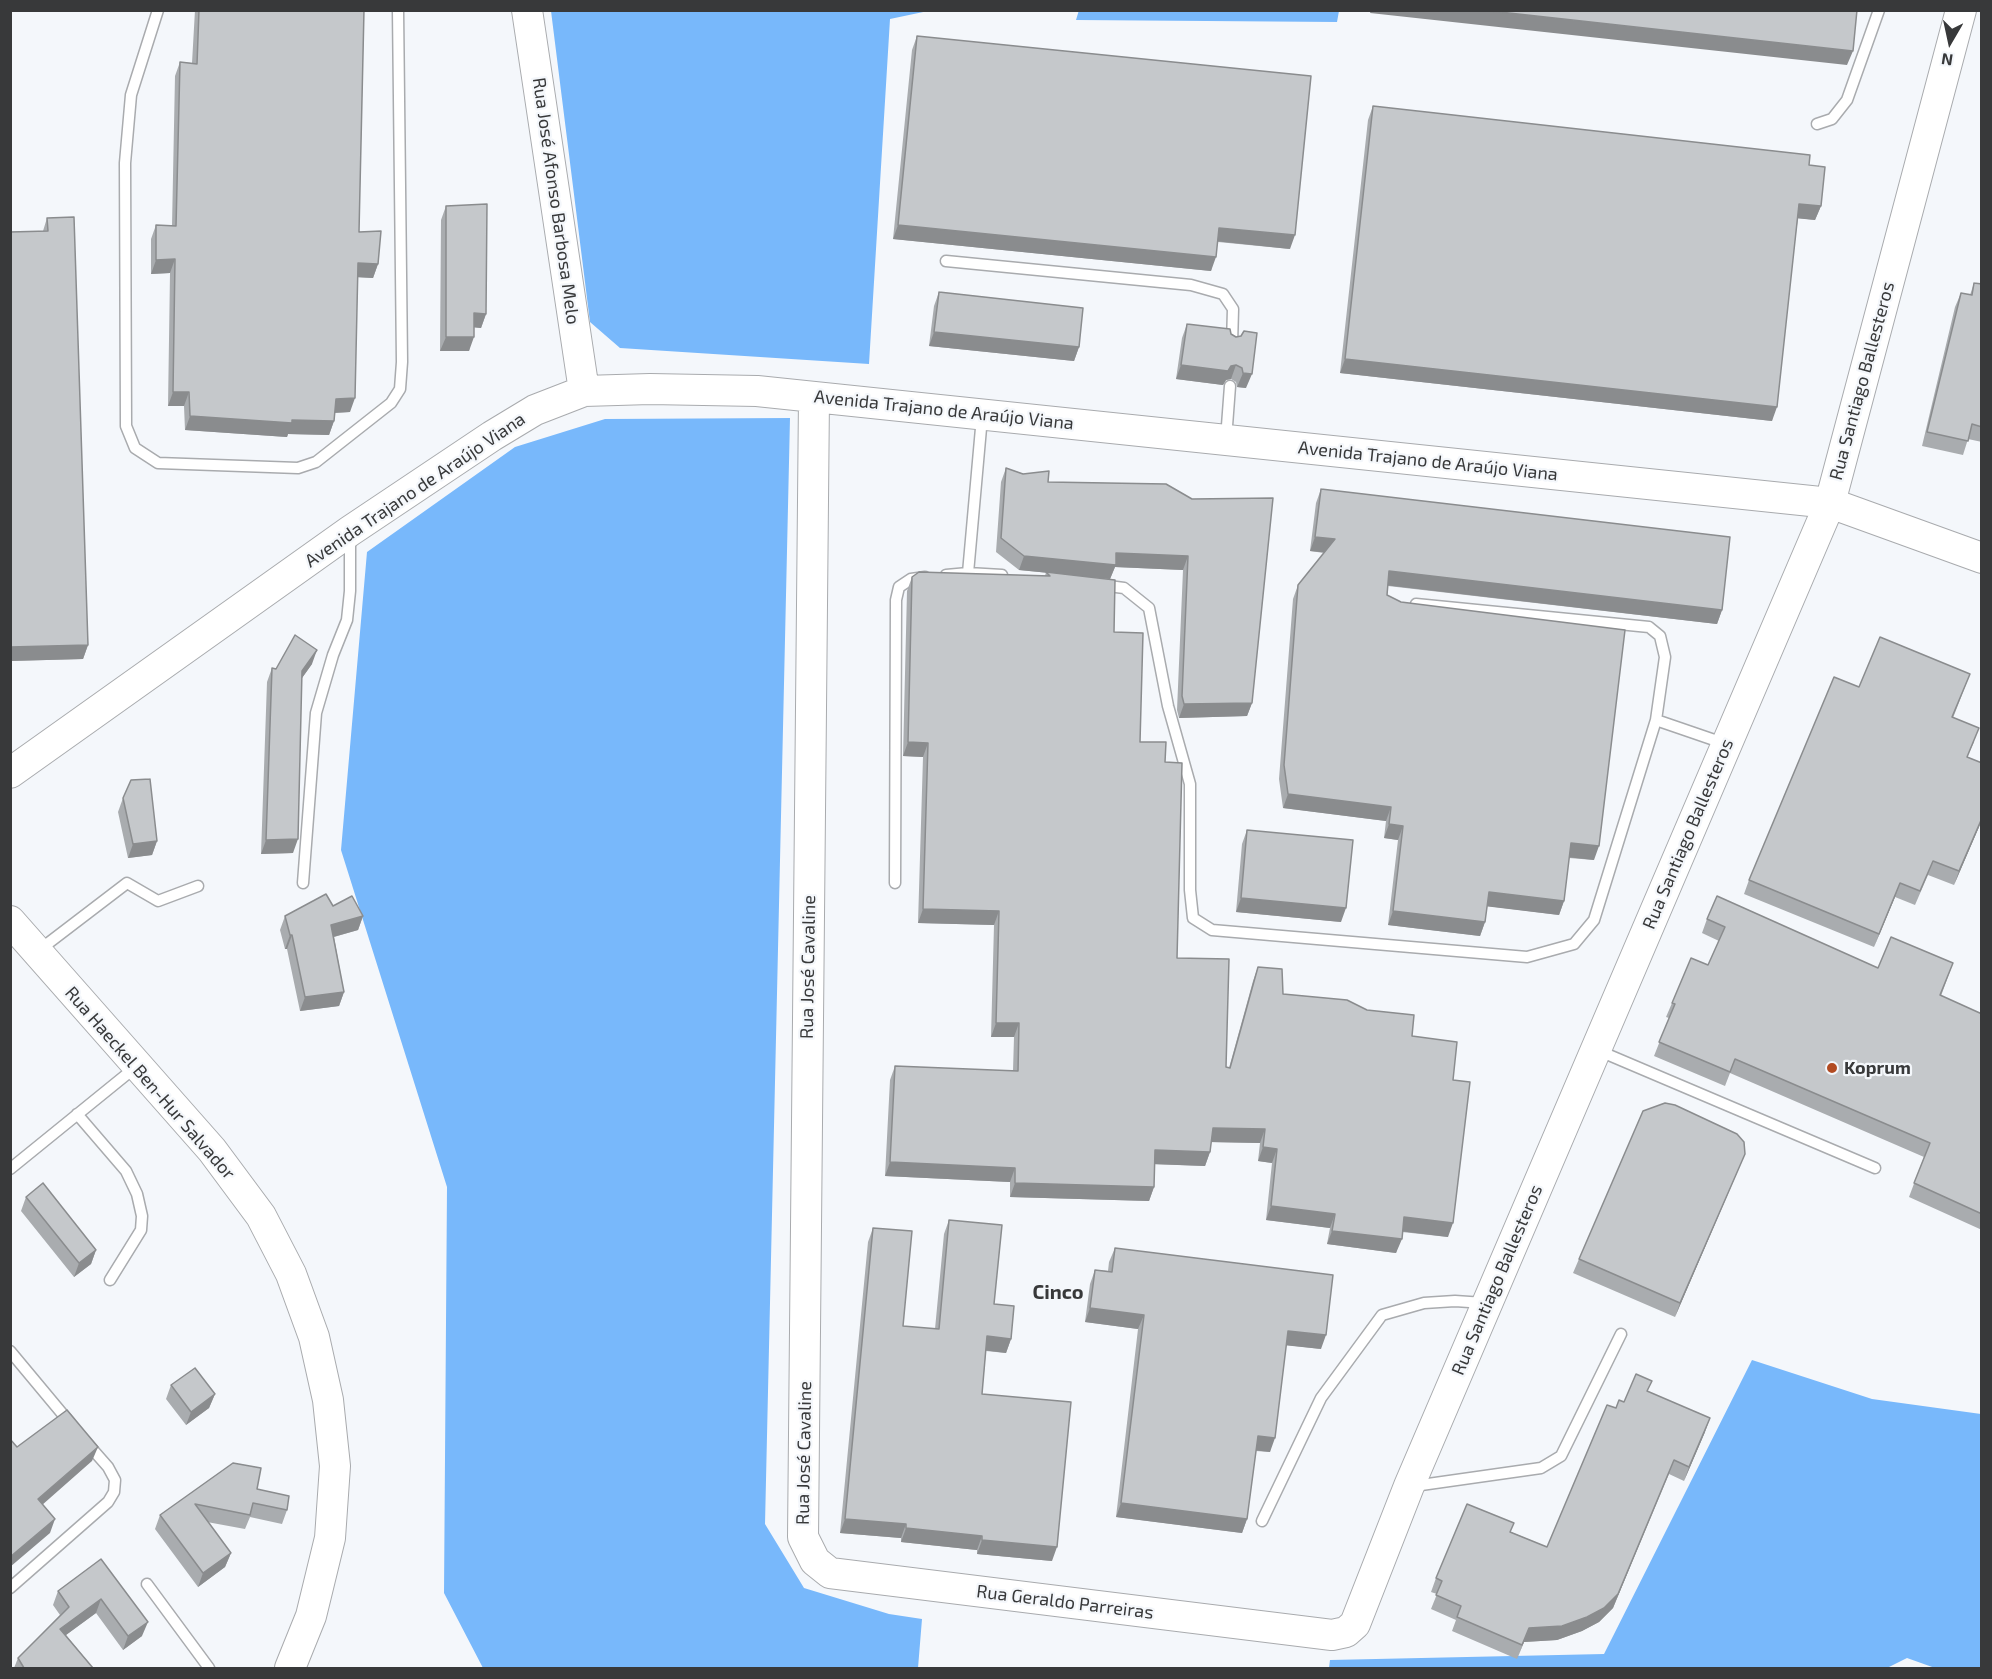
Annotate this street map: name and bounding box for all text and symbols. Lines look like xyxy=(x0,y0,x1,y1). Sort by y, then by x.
north arrow xyxy=(1920,12,1980,72)
text: N xyxy=(1940,50,1954,71)
street label: Rua José Afonso Barbosa Melo xyxy=(528,76,584,326)
street label: Rua Santiago Ballesteros xyxy=(1825,279,1899,483)
street label: Avenida Trajano de Araújo Viana xyxy=(813,386,1075,434)
street label: Avenida Trajano de Araújo Viana xyxy=(301,408,529,572)
street label: Avenida Trajano de Araújo Viana xyxy=(1297,437,1559,485)
street label: Rua Santiago Ballesteros xyxy=(1638,736,1738,932)
street label: Rua José Cavaline xyxy=(796,895,820,1039)
street label: Rua Haeckel Ben-Hur Salvador xyxy=(60,982,240,1184)
place label: Koprum xyxy=(1844,1057,1911,1079)
marker: Koprum xyxy=(1825,1061,1839,1075)
street label: Rua Santiago Ballesteros xyxy=(1447,1182,1547,1378)
district label: Cinco xyxy=(1032,1280,1084,1304)
street label: Rua José Cavaline xyxy=(792,1381,816,1525)
street label: Rua Geraldo Parreiras xyxy=(975,1580,1155,1624)

